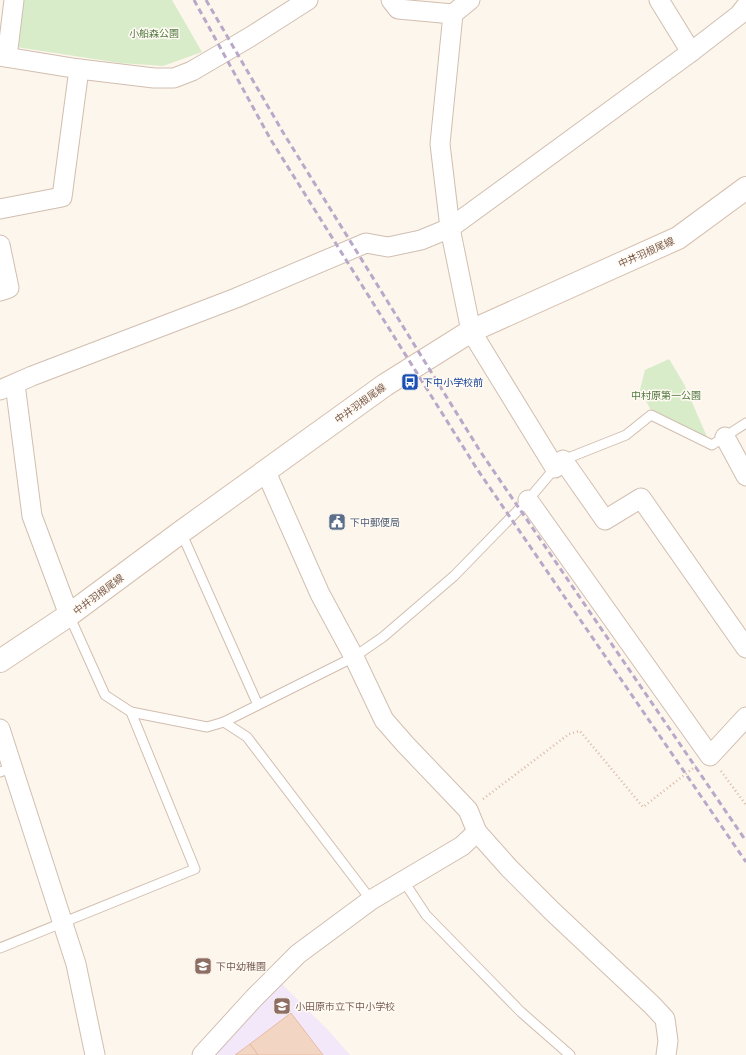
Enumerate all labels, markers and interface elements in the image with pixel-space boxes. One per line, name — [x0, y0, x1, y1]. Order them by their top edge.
park label: 小船森公園 — [129, 27, 179, 41]
street label: 中井羽根尾線 — [616, 234, 677, 272]
bus stop icon: 下中小学校前 — [400, 372, 420, 392]
place label: 下中小学校前 — [423, 376, 483, 390]
street label: 中井羽根尾線 — [332, 381, 389, 427]
park label: 中村原第一公園 — [631, 389, 701, 403]
public building icon: 下中郵便局 — [327, 512, 347, 532]
place label: 下中郵便局 — [350, 516, 400, 530]
street label: 中井羽根尾線 — [70, 571, 127, 618]
school or university icon: 下中幼稚園 — [193, 956, 213, 976]
place label: 下中幼稚園 — [216, 960, 266, 974]
school or university icon: 小田原市立下中小学校 — [272, 996, 292, 1016]
place label: 小田原市立下中小学校 — [295, 1000, 395, 1014]

